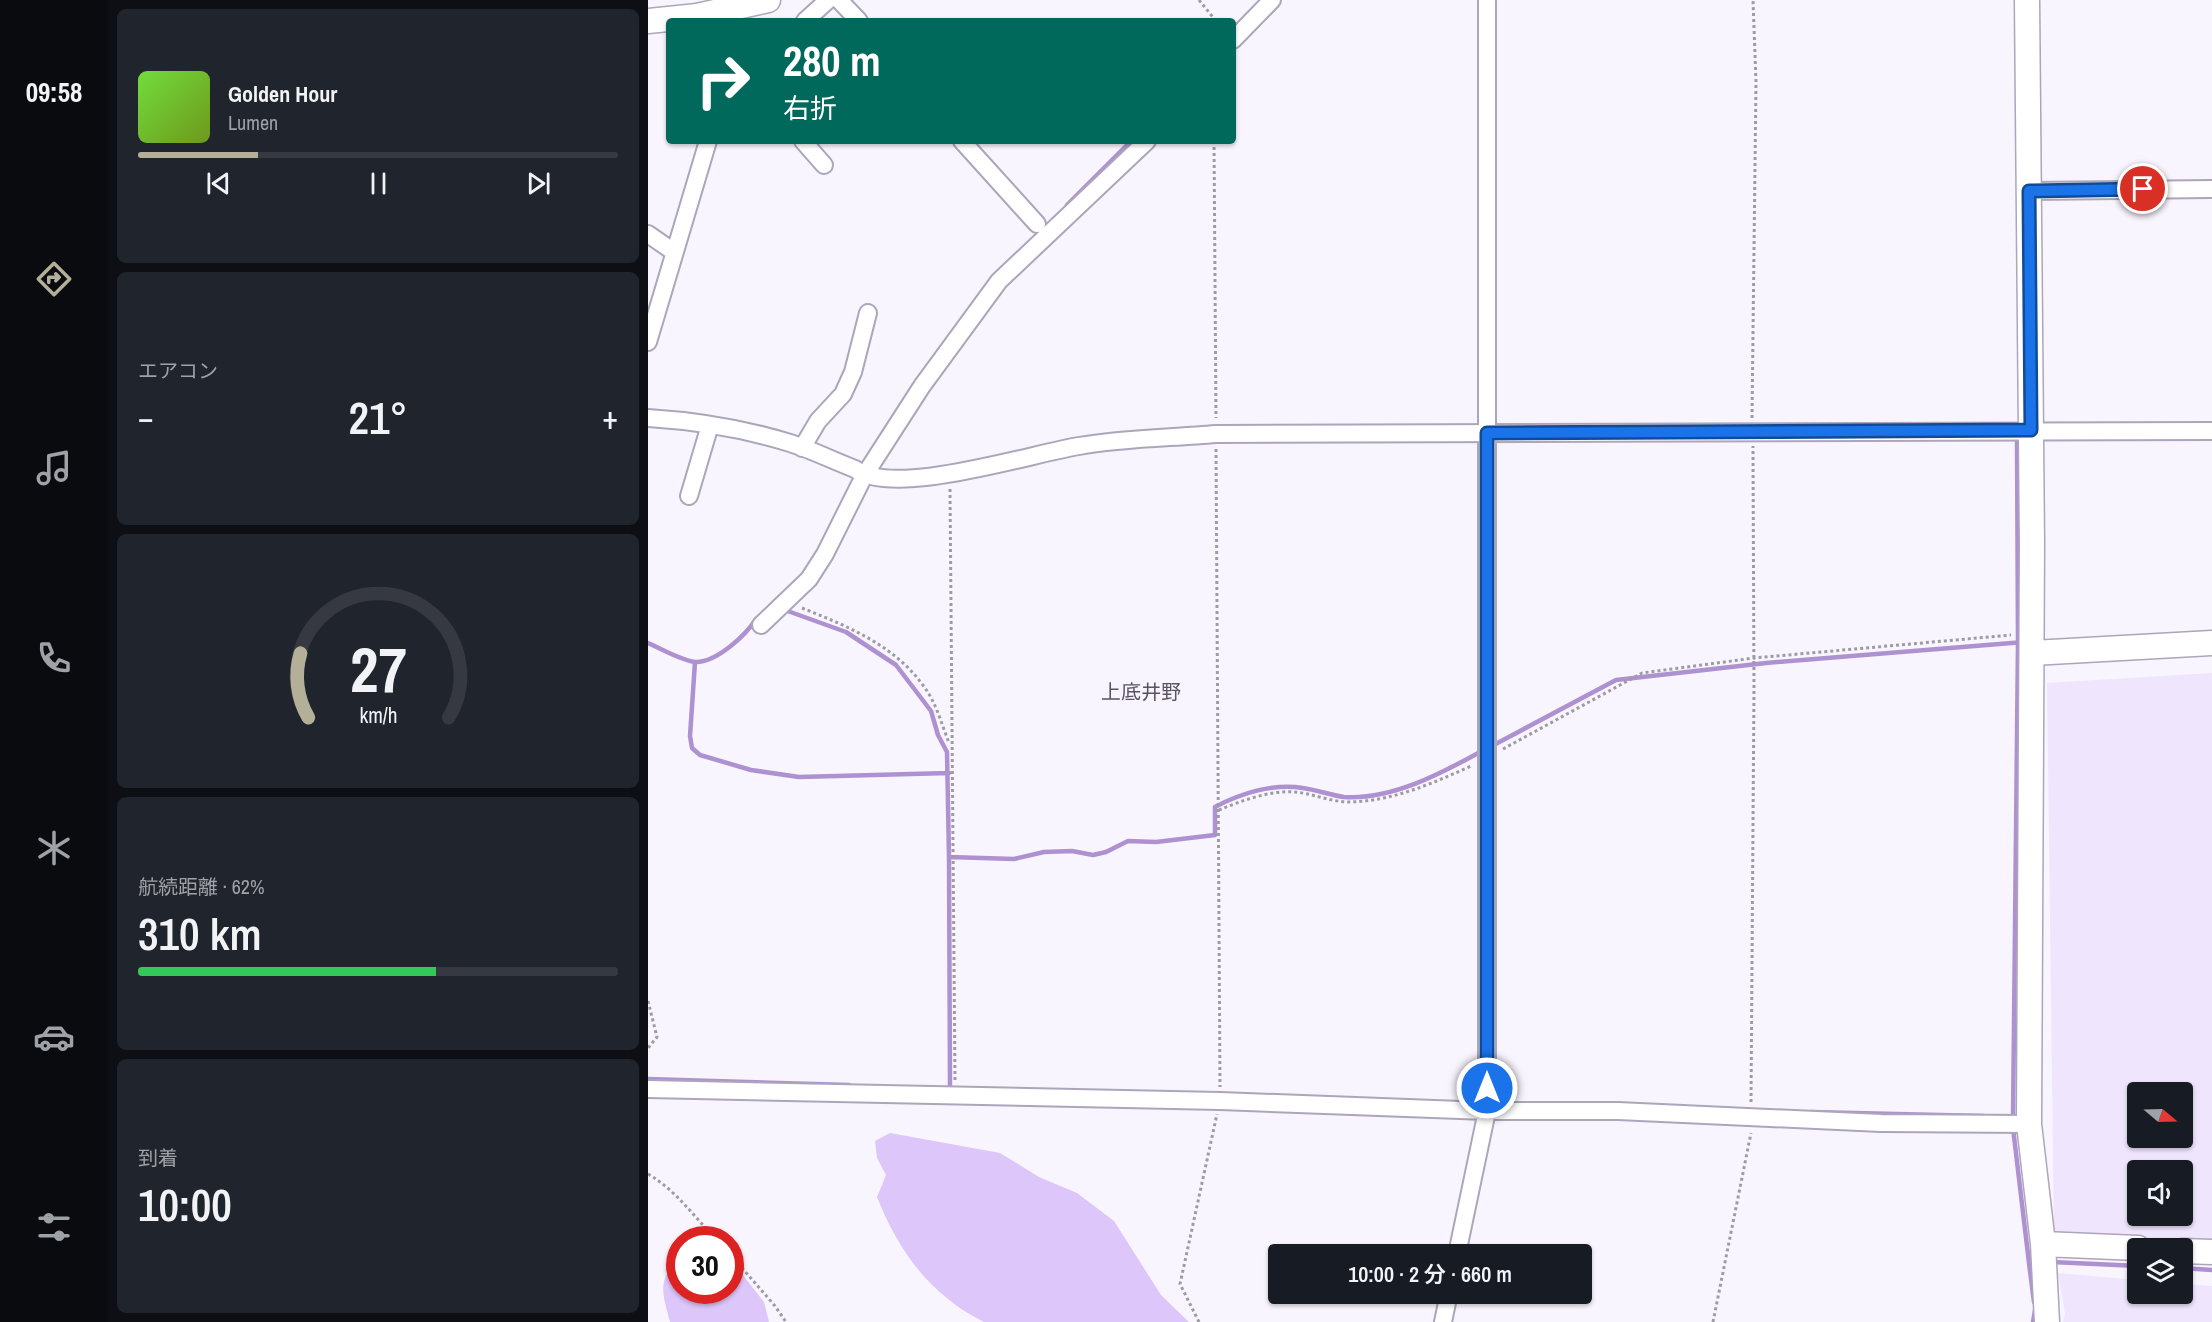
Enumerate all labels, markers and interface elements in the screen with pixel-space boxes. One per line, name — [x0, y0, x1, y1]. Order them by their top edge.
text: 280 m — [783, 33, 881, 89]
icon: right — [684, 42, 762, 120]
text: 09:58 — [26, 74, 82, 110]
text: Golden Hour — [228, 79, 337, 109]
text: 右折 — [783, 90, 837, 126]
text: Lumen — [228, 109, 278, 136]
pin — [2117, 163, 2168, 214]
icon: previous — [202, 167, 235, 200]
icon: pause — [362, 167, 395, 200]
icon: next — [522, 167, 555, 200]
icon: arrive — [2126, 172, 2159, 205]
icon: directions — [33, 258, 75, 300]
text: エアコン — [138, 357, 218, 384]
text: 21° — [348, 387, 408, 448]
text: − — [138, 395, 154, 439]
text: + — [602, 395, 618, 439]
icon: music — [33, 447, 75, 489]
text: 27 — [350, 627, 406, 711]
icon: phone — [33, 637, 75, 679]
district label: 上底井野 — [1101, 678, 1181, 705]
text: km/h — [359, 701, 397, 730]
icon: climate — [33, 827, 75, 869]
text: 航続距離 · 62% — [138, 873, 265, 900]
text: 310 km — [138, 903, 262, 964]
icon: car — [33, 1016, 75, 1058]
position arrow — [1455, 1056, 1519, 1120]
north arrow — [2127, 1082, 2193, 1148]
map controls — [2127, 1082, 2193, 1304]
text: 到着 — [138, 1144, 178, 1171]
button: sound — [2127, 1160, 2193, 1226]
text: 10:00 — [138, 1174, 232, 1235]
icon: filters — [33, 1206, 75, 1248]
speed limit sign: 30 — [666, 1226, 744, 1304]
button: layers — [2127, 1238, 2193, 1304]
text: 10:00 · 2 分 · 660 m — [1348, 1259, 1512, 1289]

